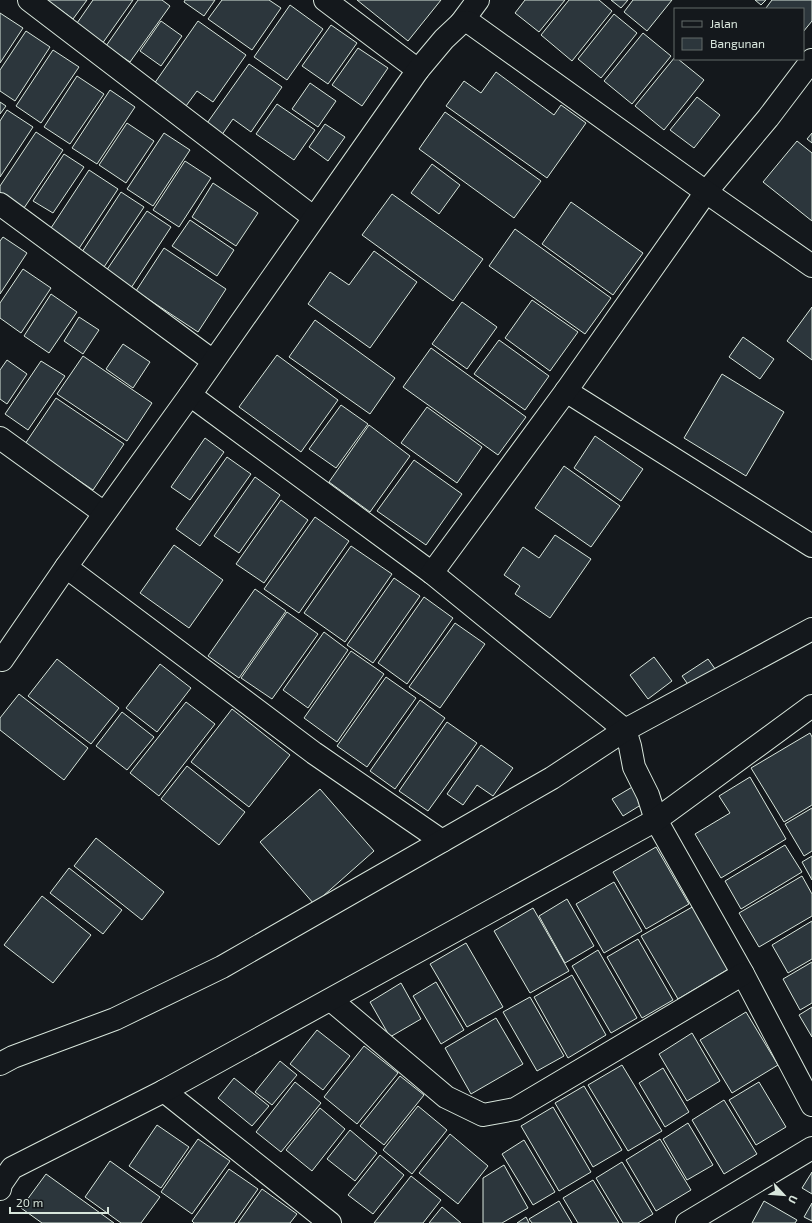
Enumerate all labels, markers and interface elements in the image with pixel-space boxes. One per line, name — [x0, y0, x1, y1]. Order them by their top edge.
legend — [674, 8, 804, 60]
text: Jalan — [710, 16, 738, 30]
text: Bangunan — [710, 36, 765, 50]
north arrow — [764, 1175, 804, 1215]
scale bar — [10, 1189, 108, 1215]
text: U — [786, 1193, 801, 1206]
text: 20 m — [16, 1195, 43, 1209]

